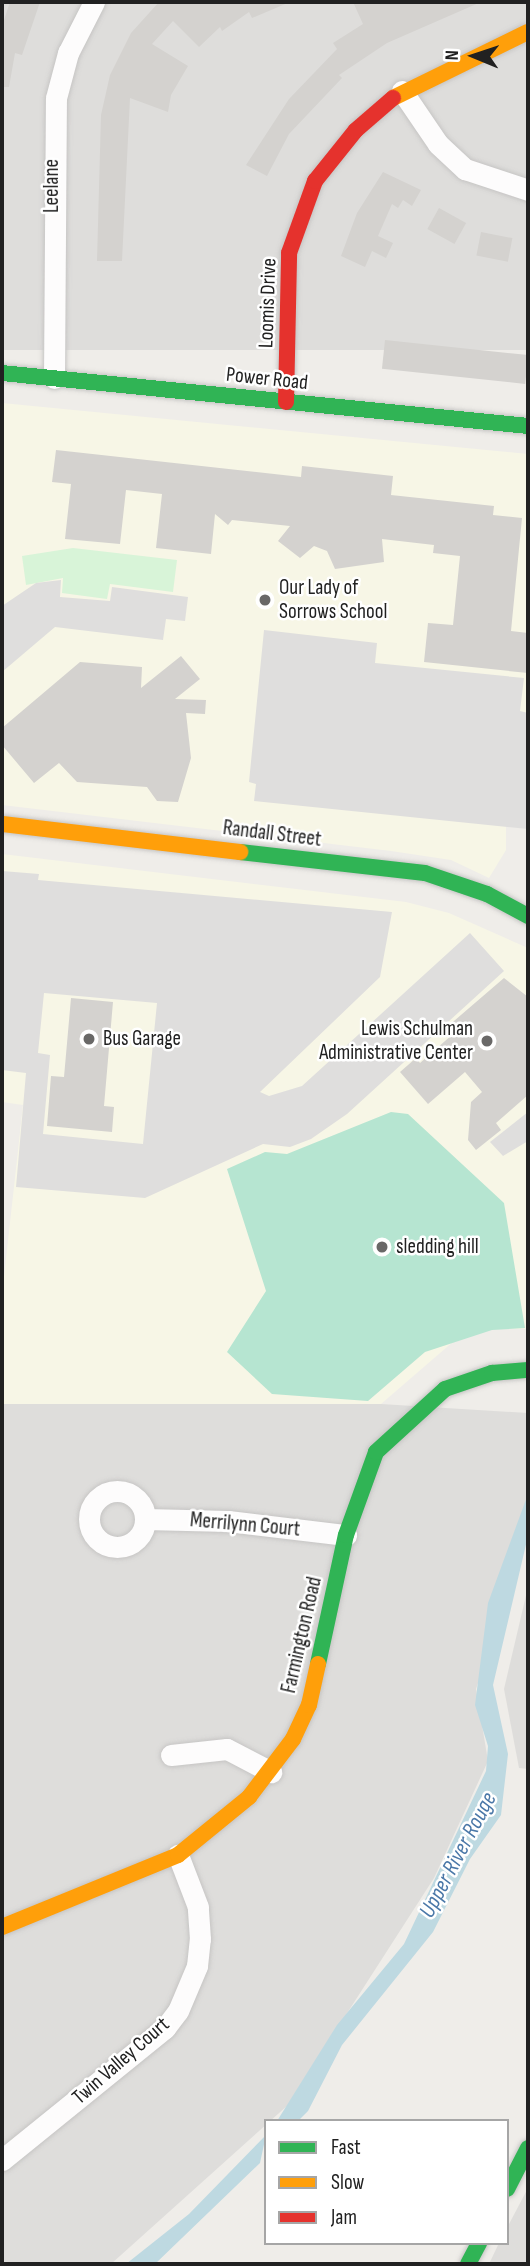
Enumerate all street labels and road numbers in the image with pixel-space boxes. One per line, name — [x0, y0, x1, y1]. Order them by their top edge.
street label: Leelane — [39, 159, 65, 213]
street label: Loomis Drive — [254, 258, 282, 348]
street label: Power Road — [225, 362, 309, 396]
street label: Randall Street — [221, 815, 323, 853]
street label: Merrilynn Court — [189, 1508, 301, 1542]
street label: Farmington Road — [276, 1574, 328, 1696]
street label: Twin Valley Court — [67, 2012, 175, 2110]

